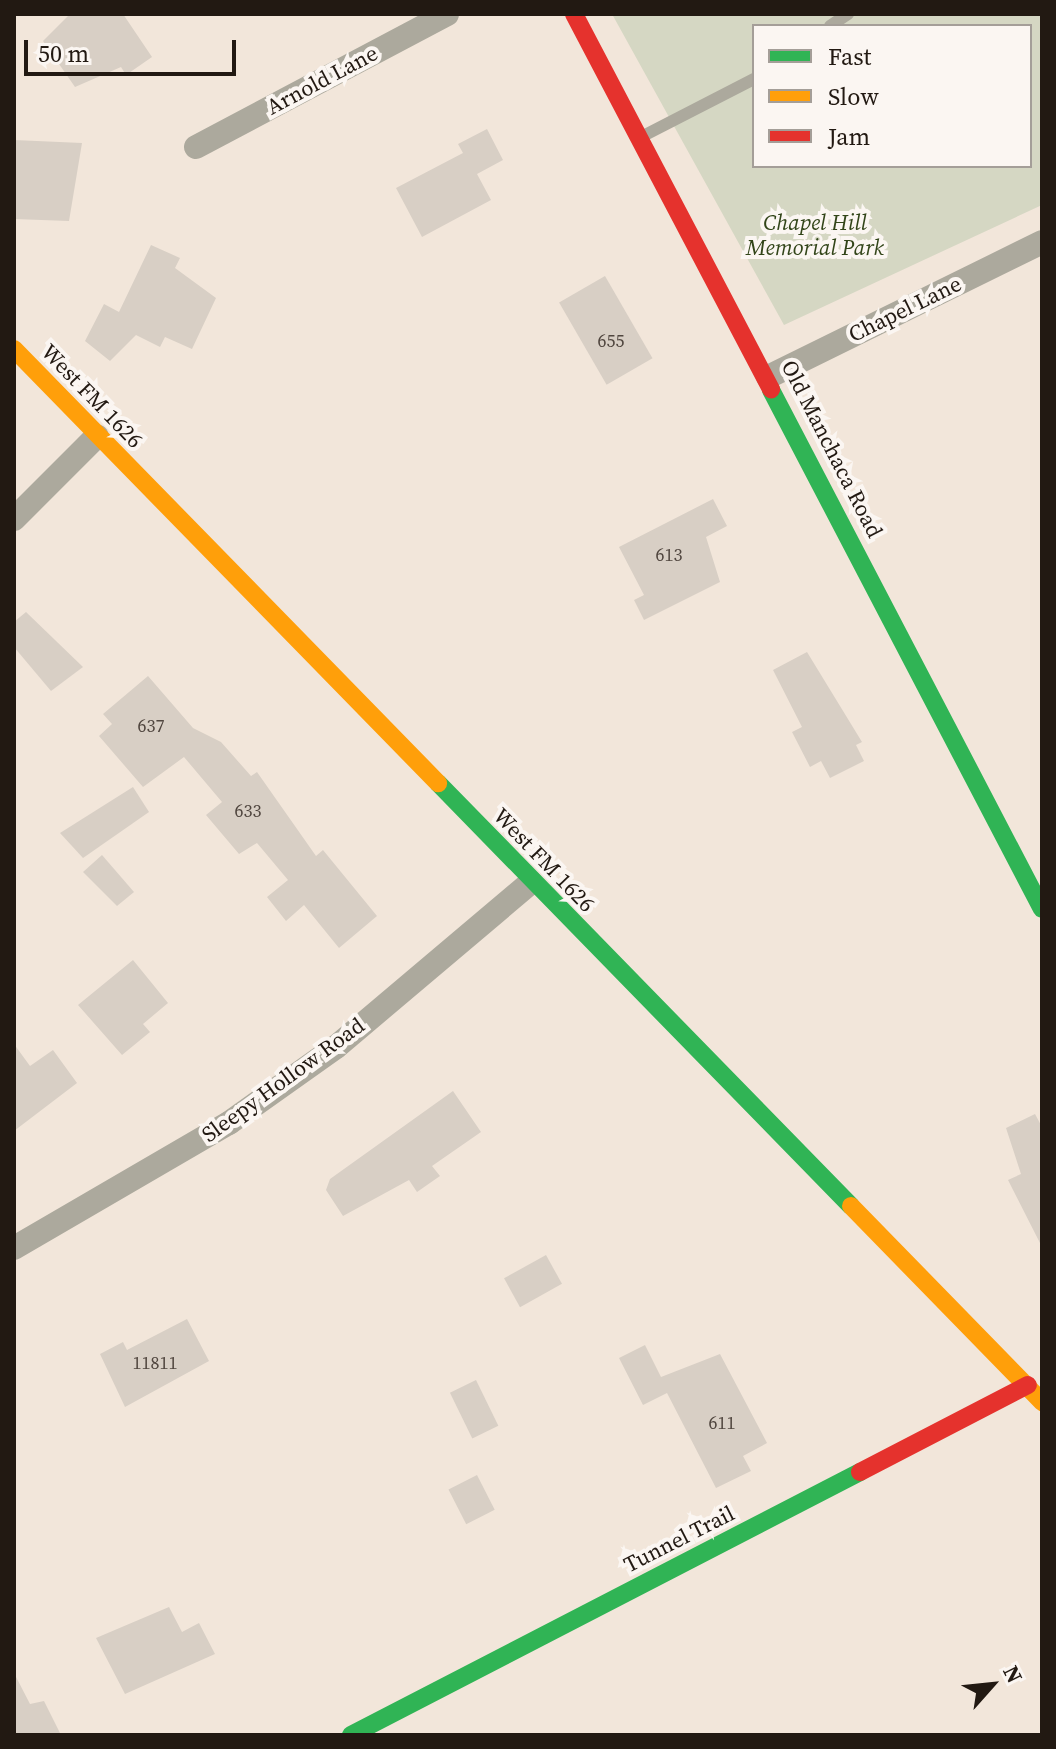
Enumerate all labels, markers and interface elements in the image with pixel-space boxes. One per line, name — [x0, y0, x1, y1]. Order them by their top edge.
scale bar — [28, 24, 240, 74]
legend — [752, 24, 1032, 168]
text: 50 m — [38, 37, 89, 70]
street label: Arnold Lane — [262, 40, 382, 120]
text: Fast — [828, 40, 871, 73]
text: Slow — [828, 80, 879, 113]
text: Jam — [828, 120, 870, 153]
park label: Chapel Hill Memorial Park — [746, 209, 884, 260]
street label: Chapel Lane — [844, 270, 966, 348]
house number: 655 — [598, 330, 624, 352]
street label: West FM 1626 — [36, 339, 148, 453]
street label: Old Manchaca Road — [776, 356, 888, 542]
house number: 613 — [656, 544, 682, 566]
house number: 637 — [138, 715, 164, 737]
house number: 633 — [235, 800, 261, 822]
street label: West FM 1626 — [488, 803, 600, 917]
street label: Sleepy Hollow Road — [197, 1012, 369, 1148]
house number: 11811 — [133, 1352, 177, 1374]
house number: 611 — [709, 1412, 735, 1434]
street label: Tunnel Trail — [619, 1500, 739, 1578]
north arrow — [952, 1645, 1032, 1725]
text: N — [996, 1660, 1030, 1688]

